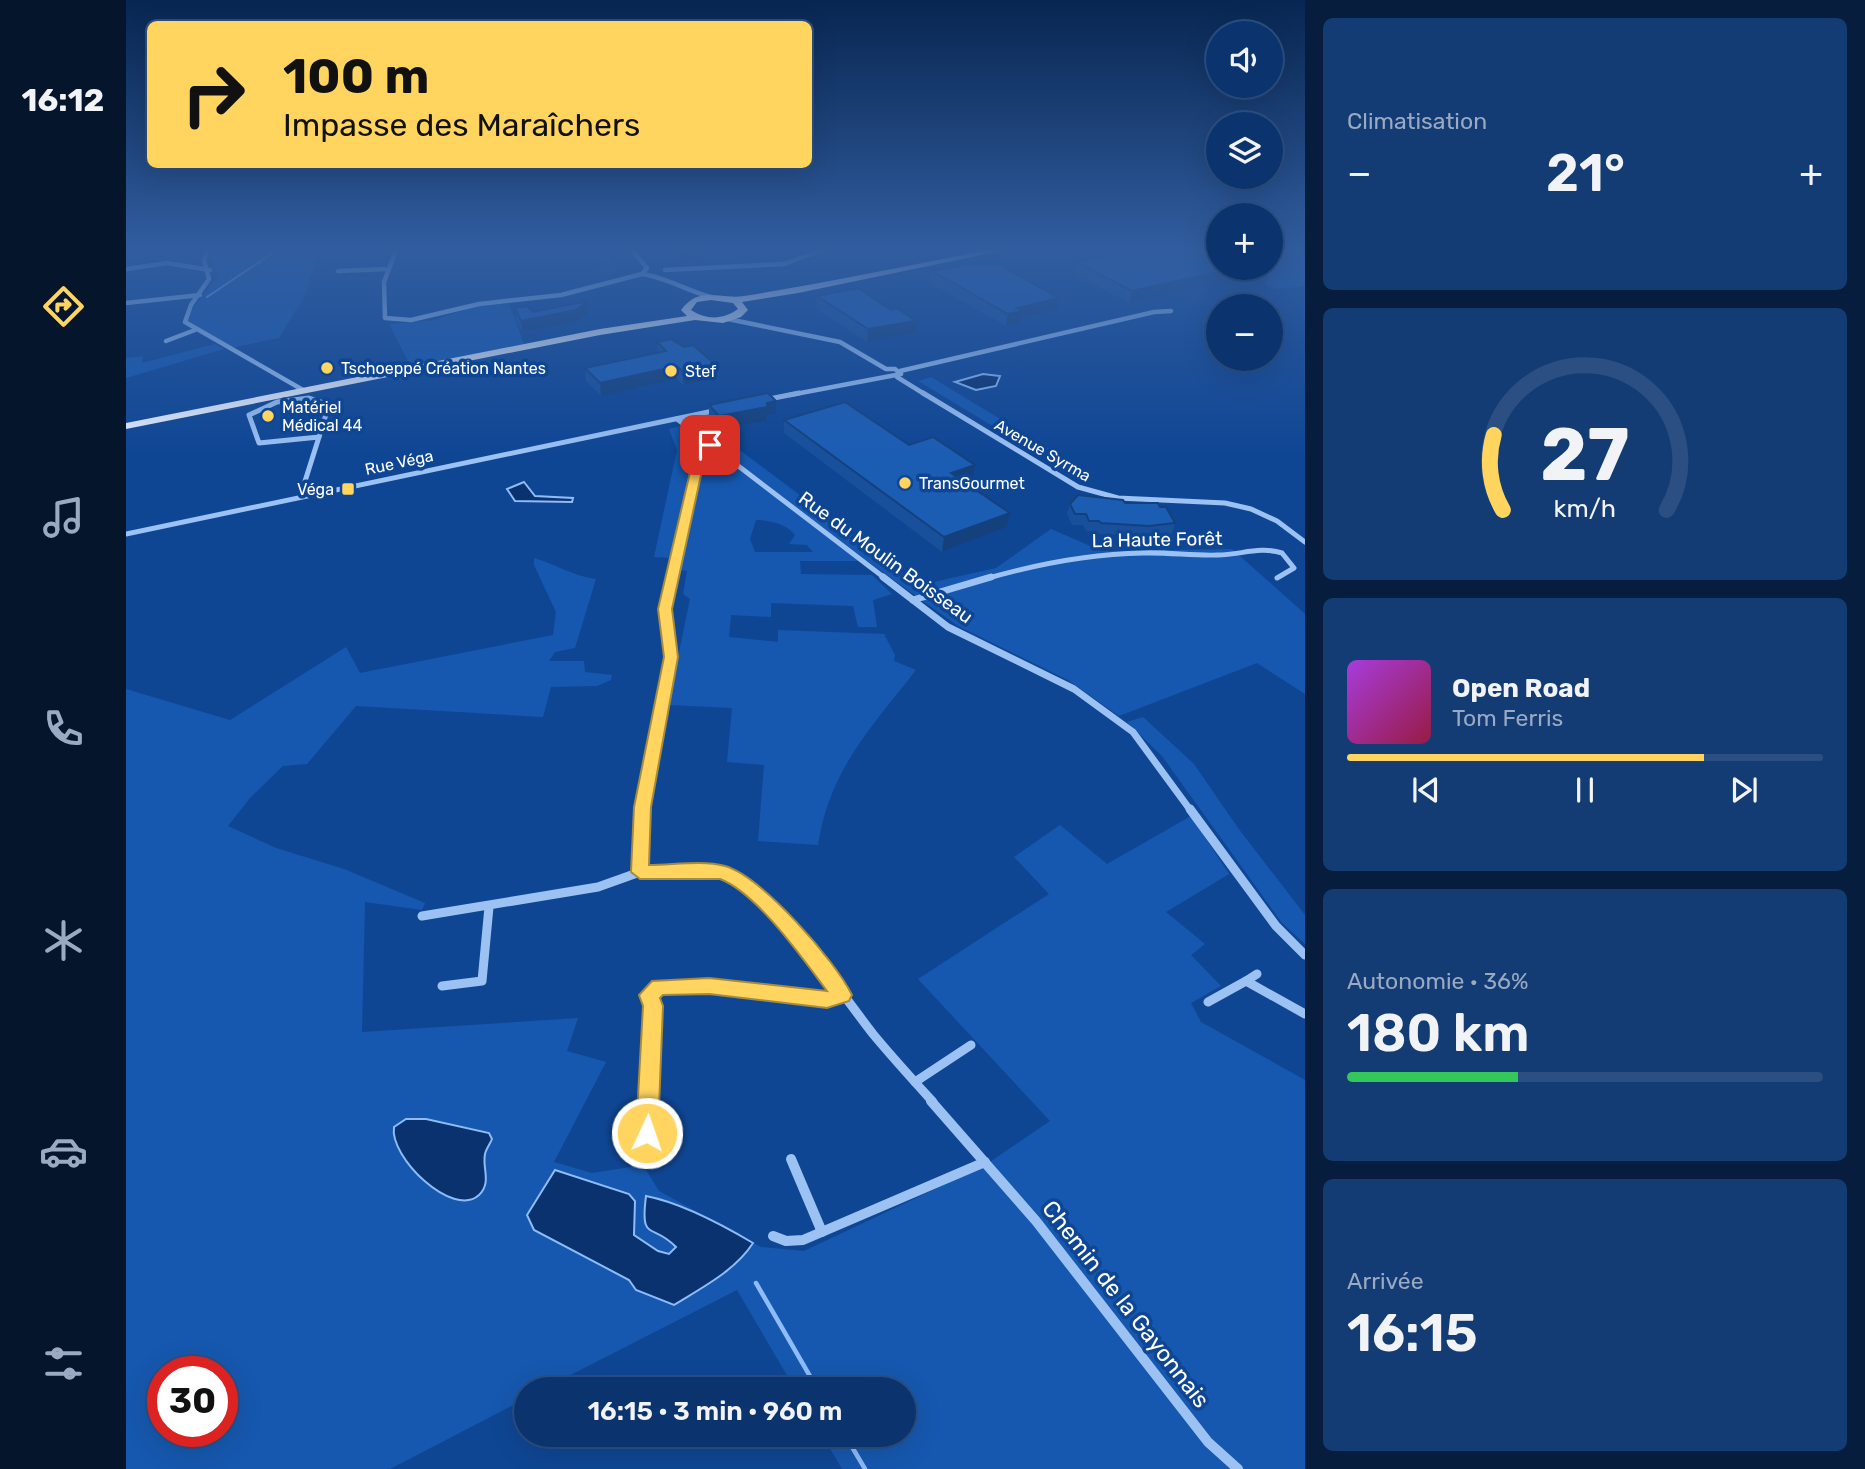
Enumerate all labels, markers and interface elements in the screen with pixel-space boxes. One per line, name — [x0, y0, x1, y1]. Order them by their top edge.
map controls — [1206, 21, 1283, 371]
button: sound — [1206, 21, 1283, 98]
text: 100 m — [283, 47, 429, 105]
icon: right — [168, 49, 259, 140]
text: 16:12 — [22, 81, 104, 119]
text: Impasse des Maraîchers — [283, 106, 640, 144]
text: Climatisation — [1347, 107, 1487, 135]
button: layers — [1206, 112, 1283, 189]
text: 21° — [1546, 142, 1625, 204]
text: − — [1347, 150, 1372, 196]
text: + — [1799, 150, 1823, 196]
button: + — [1206, 203, 1283, 280]
icon: directions — [39, 282, 88, 331]
button: − — [1206, 294, 1283, 371]
place label: Tschoeppé Création Nantes — [341, 359, 546, 378]
marker: Tschoeppé Création Nantes — [319, 360, 335, 376]
place label: Stef — [685, 362, 717, 381]
marker: Stef — [663, 363, 679, 379]
place label: Matériel Médical 44 — [282, 398, 362, 435]
marker: Matériel Médical 44 — [260, 408, 276, 424]
text: 27 — [1540, 413, 1630, 499]
pin — [680, 415, 740, 475]
street label: Avenue Syrma — [991, 415, 1094, 486]
icon: arrive — [691, 426, 729, 464]
street label: Rue Véga — [363, 446, 435, 479]
place label: TransGourmet — [919, 474, 1025, 493]
marker: TransGourmet — [897, 475, 913, 491]
place label: Véga — [297, 480, 334, 499]
marker: Véga — [340, 481, 356, 497]
street label: Rue du Moulin Boisseau — [794, 487, 977, 628]
icon: music — [39, 493, 88, 542]
text: km/h — [1554, 494, 1616, 523]
street label: La Haute Forêt — [1091, 527, 1223, 552]
text: Open Road — [1452, 673, 1590, 704]
icon: phone — [39, 704, 88, 753]
text: Tom Ferris — [1452, 704, 1563, 732]
icon: previous — [1407, 771, 1445, 809]
icon: pause — [1566, 771, 1604, 809]
icon: next — [1725, 771, 1763, 809]
icon: climate — [39, 916, 88, 965]
text: Autonomie · 36% — [1347, 967, 1528, 995]
text: 180 km — [1347, 1002, 1530, 1064]
position arrow — [610, 1096, 684, 1170]
icon: car — [39, 1127, 88, 1176]
street label: Chemin de la Gayonnais — [1036, 1195, 1216, 1413]
text: Arrivée — [1347, 1267, 1424, 1295]
text: 16:15 — [1347, 1302, 1478, 1364]
icon: filters — [39, 1339, 88, 1388]
speed limit sign: 30 — [147, 1356, 238, 1447]
text: 16:15 · 3 min · 960 m — [588, 1396, 842, 1427]

